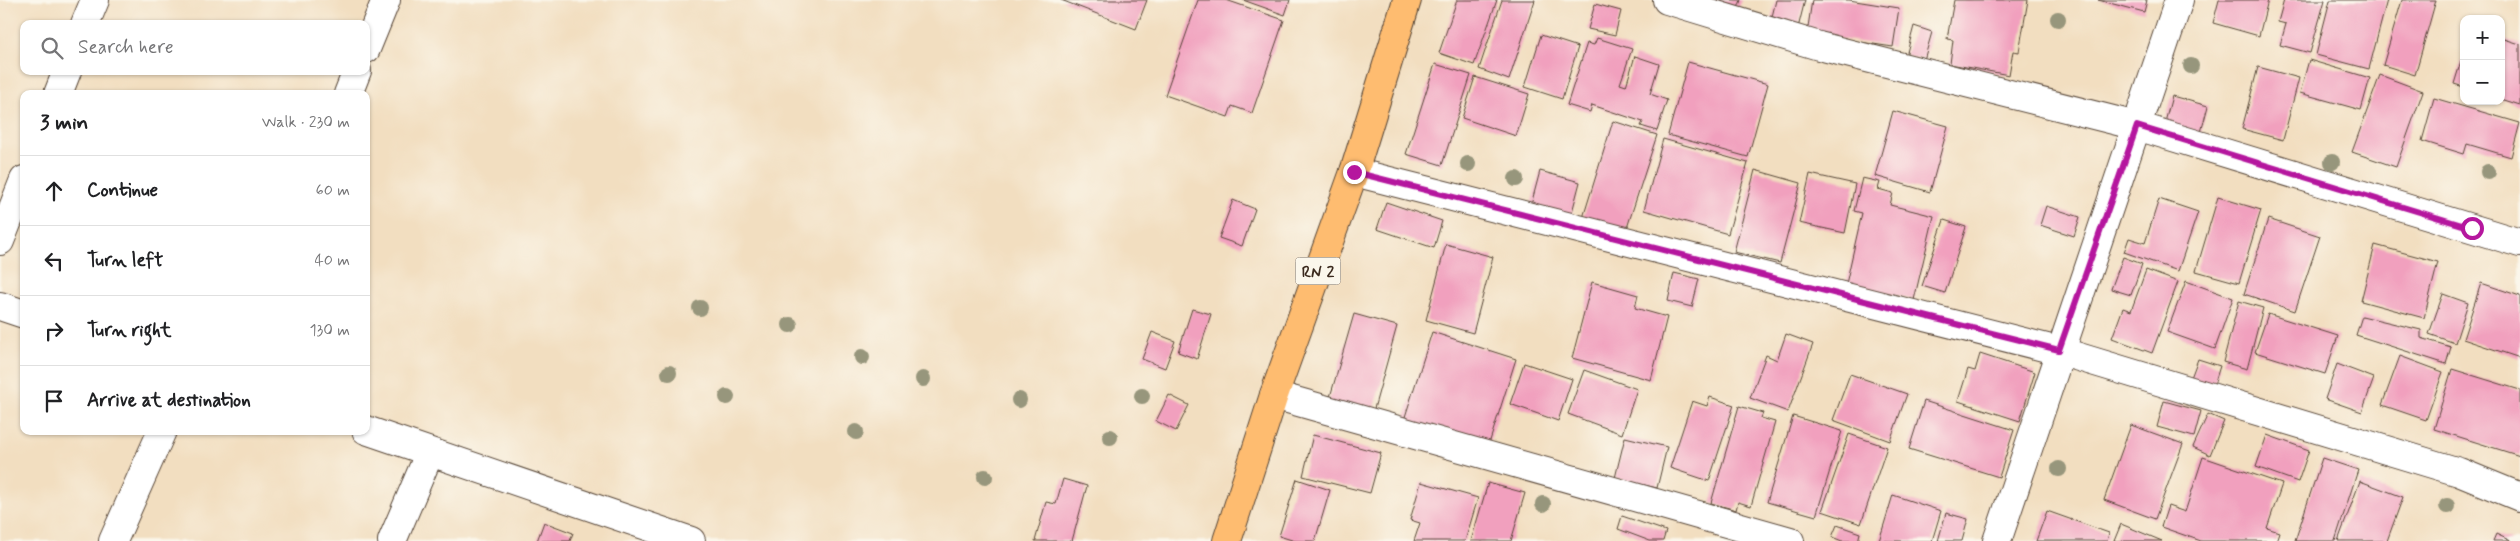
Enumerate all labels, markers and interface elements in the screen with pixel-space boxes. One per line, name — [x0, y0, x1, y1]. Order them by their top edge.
map controls — [2460, 15, 2505, 105]
button: + — [2460, 15, 2505, 60]
search box — [20, 20, 370, 75]
icon: search — [38, 34, 66, 62]
text: Search here — [78, 35, 174, 60]
button: − — [2460, 60, 2505, 105]
text: 3 min — [40, 109, 88, 137]
text: Walk · 230 m — [262, 112, 350, 133]
route end — [1343, 161, 1366, 184]
icon: ahead — [40, 177, 68, 205]
text: Continue — [87, 178, 158, 203]
text: 60 m — [316, 180, 350, 201]
route start — [2461, 217, 2484, 240]
icon: left — [40, 247, 68, 275]
text: Turn left — [87, 248, 163, 273]
text: 40 m — [314, 250, 350, 271]
road number: RN 2 — [1296, 258, 1340, 284]
icon: right — [40, 317, 68, 345]
text: Turn right — [87, 318, 171, 343]
text: 130 m — [309, 320, 350, 341]
icon: arrive — [40, 387, 68, 415]
text: Arrive at destination — [87, 388, 251, 413]

